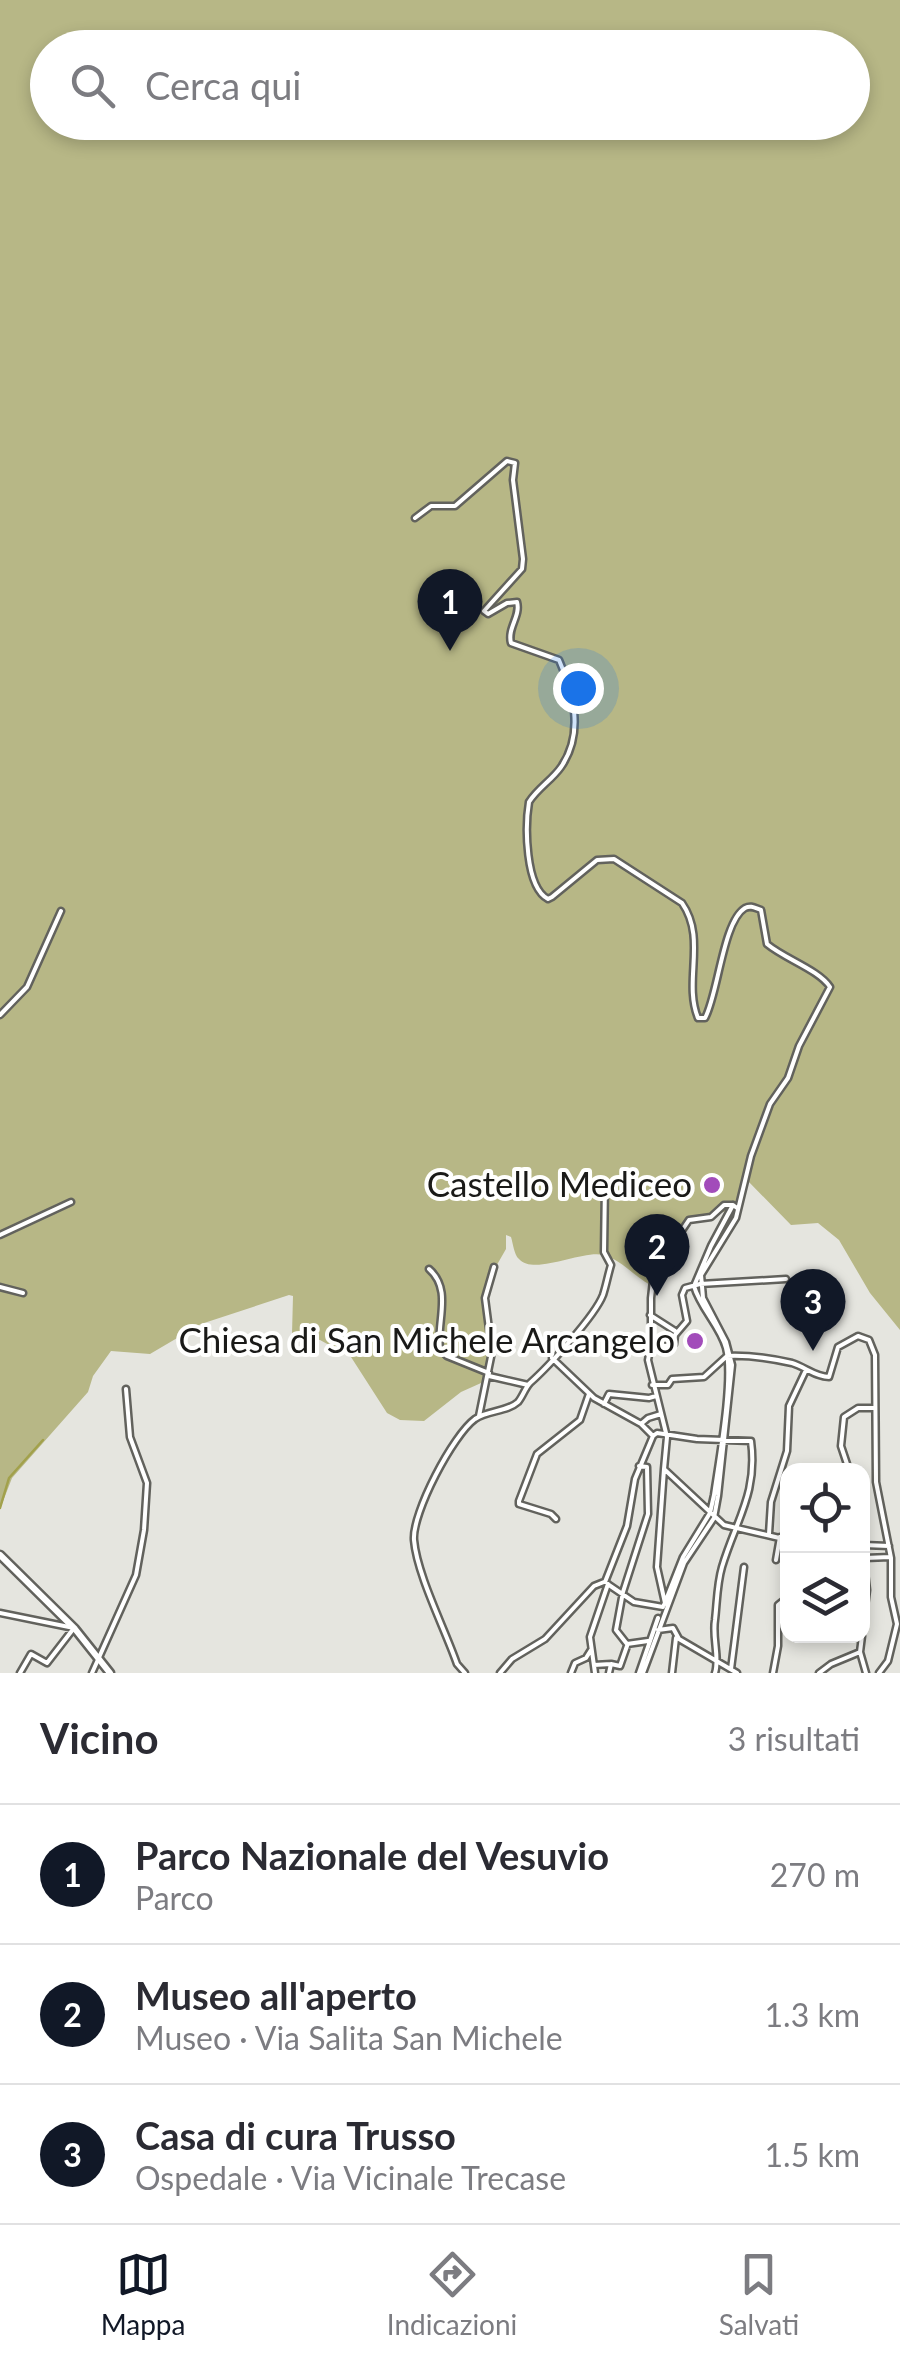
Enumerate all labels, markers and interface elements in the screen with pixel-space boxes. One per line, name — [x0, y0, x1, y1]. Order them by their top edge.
search box — [30, 30, 870, 140]
icon: search — [65, 58, 120, 113]
text: Cerca qui — [145, 62, 301, 108]
pin: 1 — [418, 568, 482, 651]
your location — [553, 663, 604, 714]
place label: Castello Mediceo — [427, 1162, 692, 1204]
marker: Castello Mediceo — [701, 1174, 723, 1196]
pin: 2 — [624, 1214, 690, 1296]
pin: 3 — [780, 1268, 846, 1351]
place label: Chiesa di San Michele Arcangelo — [178, 1318, 675, 1360]
marker: Chiesa di San Michele Arcangelo — [684, 1330, 706, 1352]
map controls — [780, 1463, 870, 1643]
button: locate — [780, 1463, 870, 1553]
button: layers — [780, 1553, 870, 1643]
text: Vicino — [40, 1713, 159, 1763]
text: 3 risultati — [728, 1719, 860, 1758]
text: Parco Nazionale del Vesuvio — [135, 1832, 609, 1878]
text: 1 — [63, 1855, 82, 1894]
text: 270 m — [770, 1855, 860, 1894]
text: Parco — [135, 1878, 214, 1917]
text: Museo all'aperto — [135, 1972, 417, 2018]
text: 2 — [63, 1995, 82, 2034]
text: 1.3 km — [765, 1995, 860, 2034]
text: Museo · Via Salita San Michele — [135, 2018, 563, 2057]
text: Casa di cura Trusso — [135, 2112, 456, 2158]
text: 3 — [63, 2135, 82, 2174]
text: 1.5 km — [765, 2135, 860, 2174]
text: Ospedale · Via Vicinale Trecase — [135, 2158, 566, 2197]
tab: Mappa — [101, 2247, 185, 2341]
tab: Indicazioni — [387, 2247, 517, 2341]
tab: Salvati — [719, 2247, 799, 2341]

